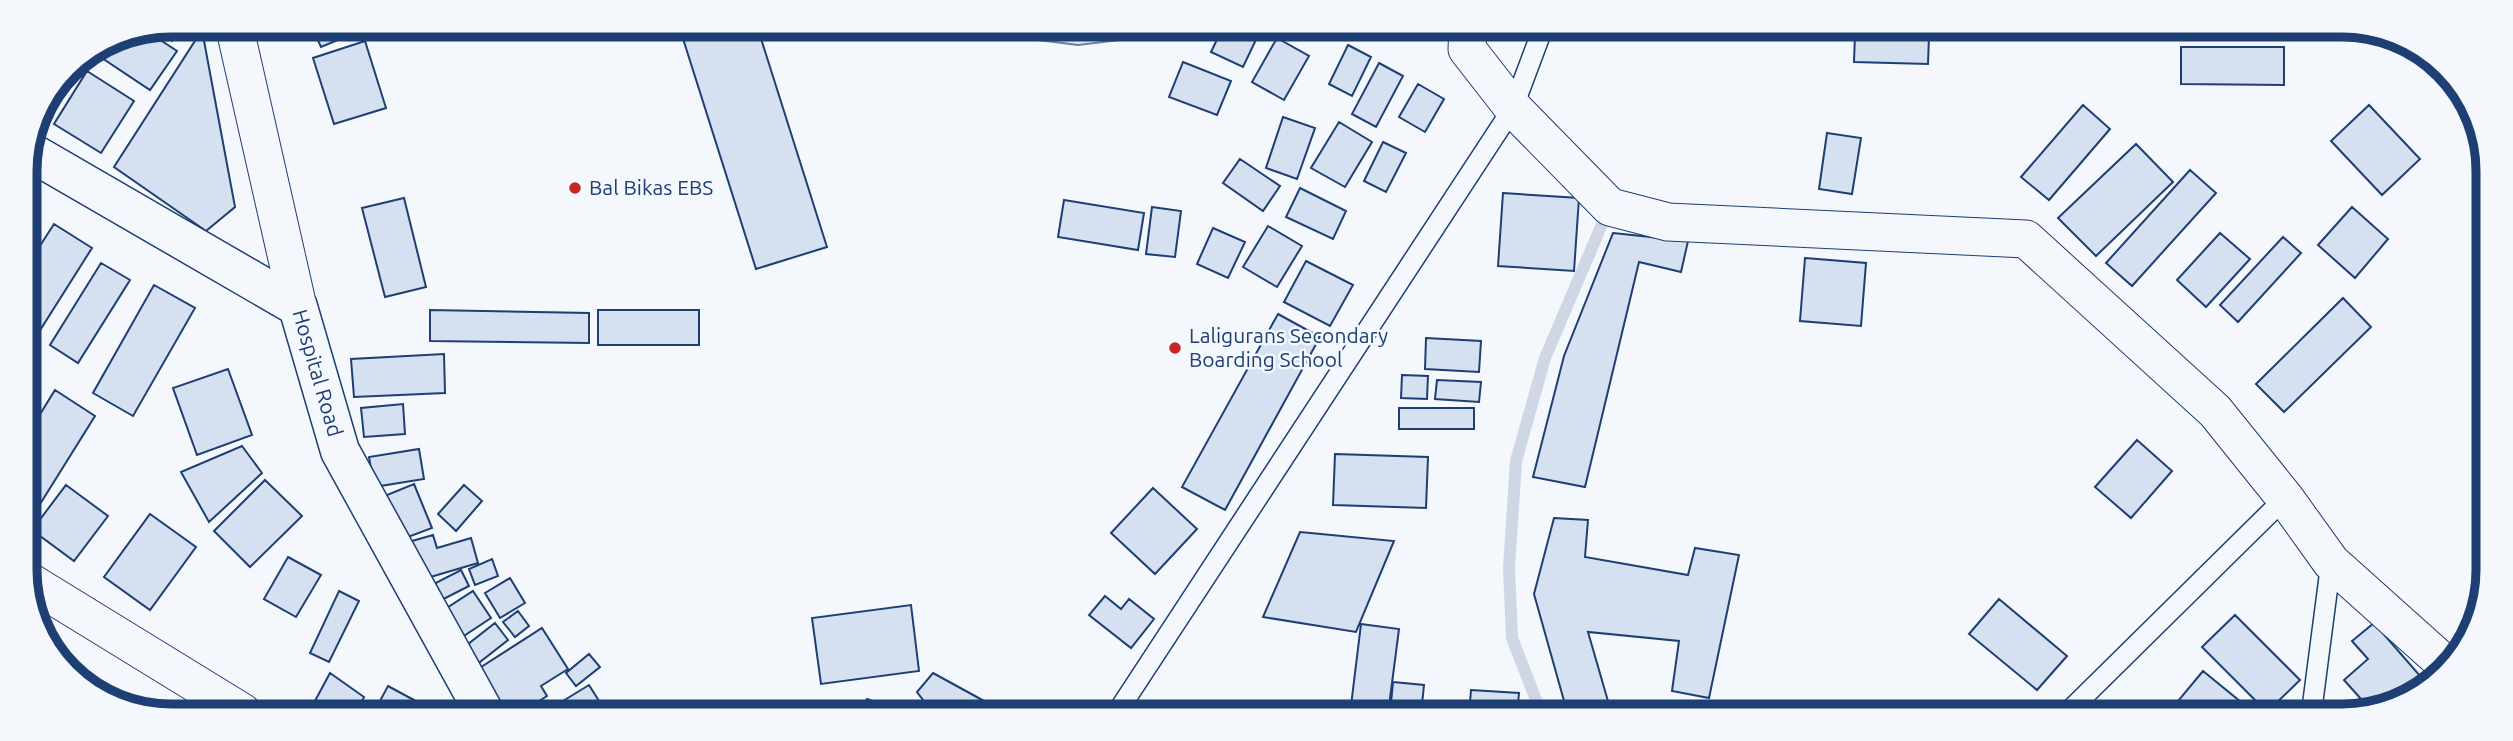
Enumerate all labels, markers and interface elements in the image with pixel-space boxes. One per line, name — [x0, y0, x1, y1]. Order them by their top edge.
place label: Bal Bikas EBS — [589, 175, 713, 199]
marker: Bal Bikas EBS — [567, 180, 583, 196]
street label: Hospital Road — [288, 306, 348, 439]
place label: Laligurans Secondary Boarding School — [1189, 323, 1388, 371]
marker: Laligurans Secondary Boarding School — [1167, 340, 1183, 356]

